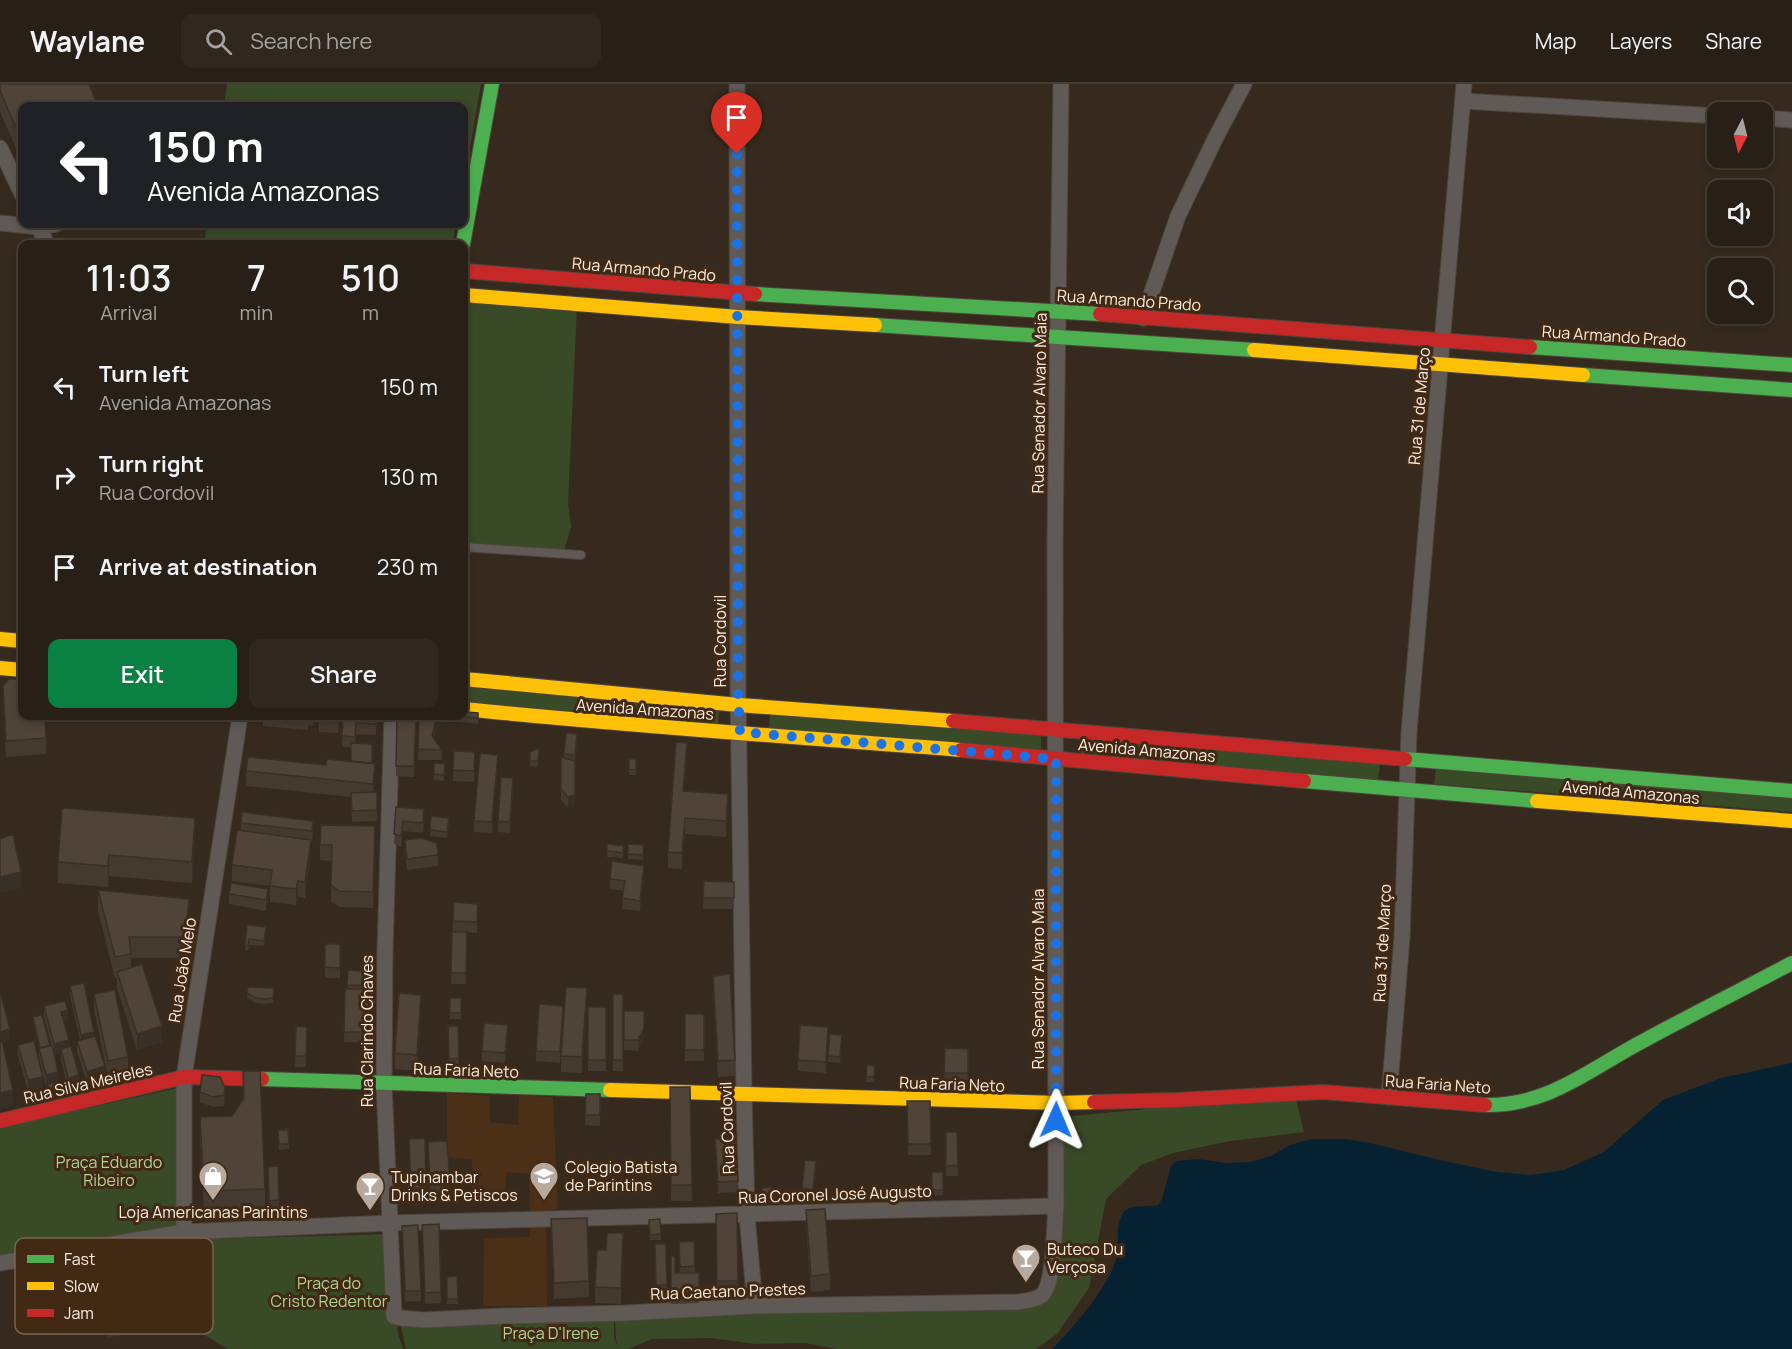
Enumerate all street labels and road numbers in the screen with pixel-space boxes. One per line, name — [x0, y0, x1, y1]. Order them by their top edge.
street label: Rua Armando Prado — [571, 252, 717, 286]
street label: Rua Armando Prado — [1056, 284, 1202, 316]
street label: Rua Senador Alvaro Maia — [1026, 313, 1052, 493]
street label: Rua Armando Prado — [1541, 320, 1687, 352]
street label: Rua 31 de Março — [1403, 346, 1435, 466]
street label: Rua Cordovil — [709, 595, 731, 687]
street label: Avenida Amazonas — [575, 693, 715, 725]
street label: Avenida Amazonas — [1077, 733, 1217, 767]
street label: Avenida Amazonas — [1561, 775, 1701, 809]
street label: Rua 31 de Março — [1368, 883, 1396, 1003]
street label: Rua Senador Alvaro Maia — [1027, 889, 1049, 1069]
street label: Rua João Melo — [163, 916, 201, 1024]
street label: Rua Clarindo Chaves — [356, 955, 378, 1107]
street label: Rua Silva Meireles — [21, 1057, 155, 1109]
street label: Rua Faria Neto — [413, 1057, 519, 1083]
street label: Rua Faria Neto — [1384, 1069, 1492, 1099]
street label: Rua Faria Neto — [899, 1071, 1005, 1097]
street label: Rua Cordovil — [714, 1081, 740, 1175]
street label: Rua Coronel José Augusto — [738, 1180, 932, 1208]
street label: Rua Caetano Prestes — [650, 1277, 806, 1305]

